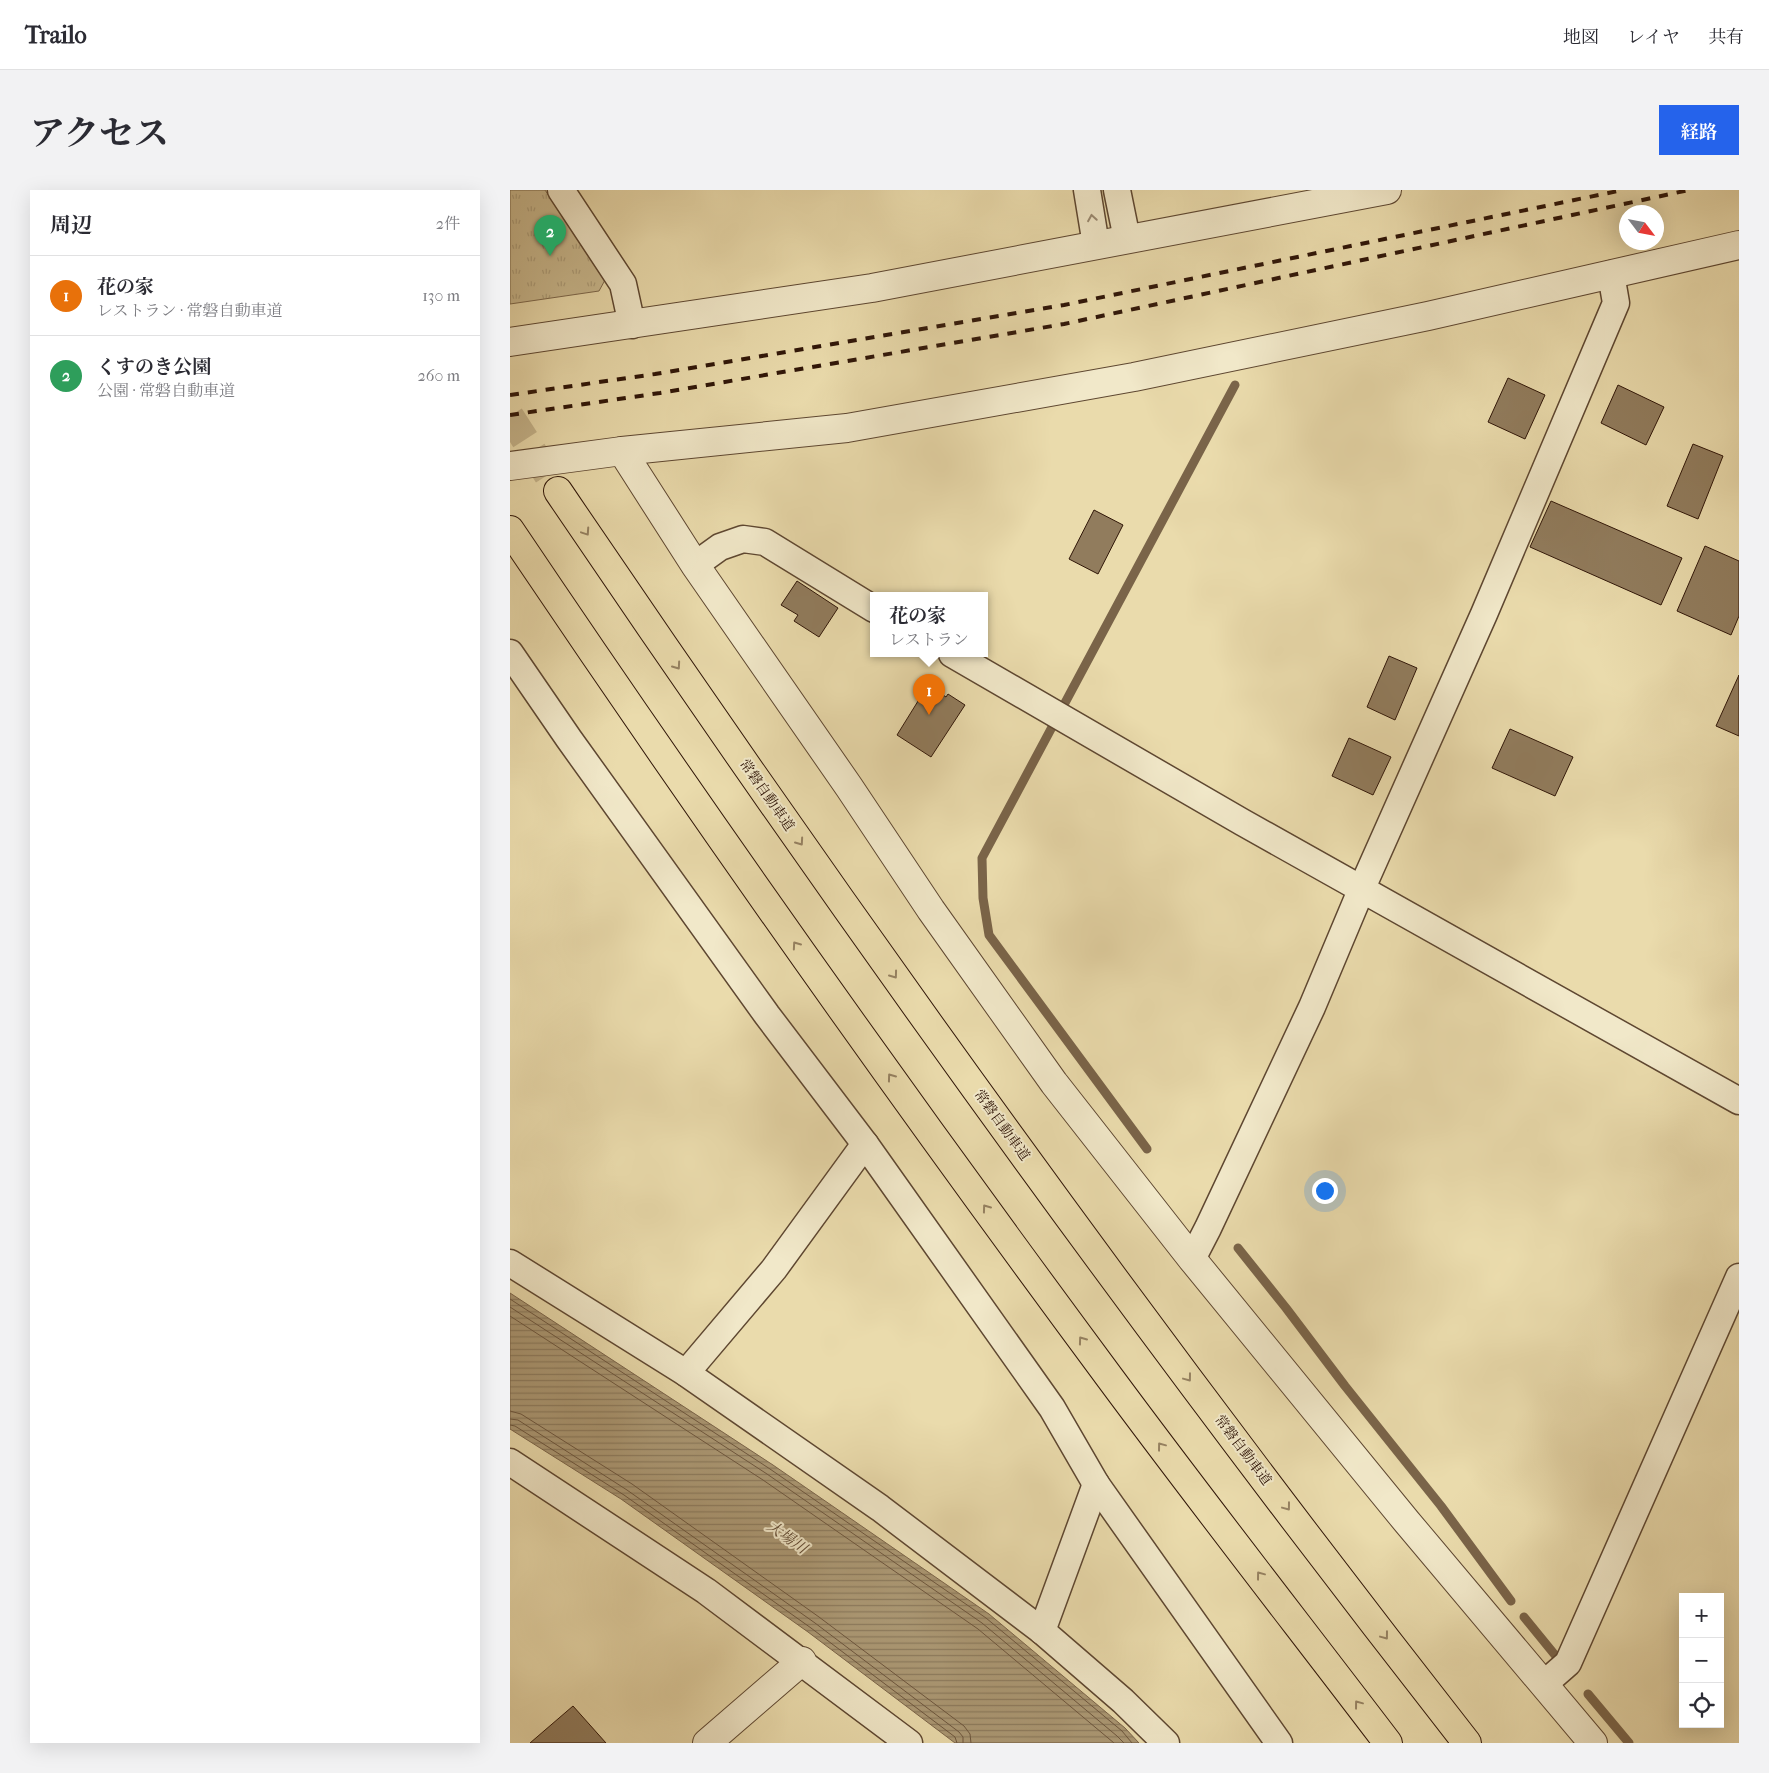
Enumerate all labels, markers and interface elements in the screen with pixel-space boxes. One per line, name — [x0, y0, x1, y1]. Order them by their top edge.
text: Trailo — [25, 21, 87, 49]
text: 地図 — [1563, 27, 1599, 48]
text: レイヤ — [1627, 27, 1680, 48]
text: 共有 — [1708, 27, 1744, 48]
button: 経路 — [1659, 105, 1739, 155]
text: アクセス — [30, 113, 169, 154]
north arrow — [1619, 205, 1664, 250]
text: 周辺 — [50, 213, 92, 237]
one-way arrow — [1087, 213, 1098, 221]
text: 2件 — [436, 214, 460, 233]
pin: 2 — [534, 215, 566, 256]
text: 花の家 — [97, 276, 154, 298]
text: 1 — [63, 286, 69, 305]
text: 130 m — [422, 286, 460, 305]
text: レストラン · 常磐自動車道 — [97, 301, 283, 320]
text: くすのき公園 — [97, 356, 211, 378]
text: 2 — [62, 366, 70, 385]
text: 260 m — [418, 366, 460, 385]
text: 公園 · 常磐自動車道 — [97, 381, 235, 400]
one-way arrow — [580, 526, 589, 536]
popup — [870, 592, 988, 657]
text: 花の家 — [889, 605, 946, 627]
text: レストラン — [889, 630, 969, 649]
one-way arrow — [671, 660, 680, 670]
pin: 1 — [913, 674, 945, 715]
street label: 常磐自動車道 — [736, 756, 798, 834]
one-way arrow — [794, 837, 803, 846]
one-way arrow — [793, 941, 802, 951]
one-way arrow — [888, 969, 897, 979]
one-way arrow — [888, 1073, 897, 1083]
street label: 常磐自動車道 — [970, 1086, 1034, 1164]
your location — [1312, 1178, 1338, 1204]
one-way arrow — [984, 1205, 992, 1214]
one-way arrow — [1079, 1336, 1088, 1346]
one-way arrow — [1182, 1372, 1191, 1382]
street label: 常磐自動車道 — [1211, 1411, 1275, 1489]
one-way arrow — [1159, 1443, 1167, 1452]
one-way arrow — [1281, 1501, 1289, 1510]
water label: 大場川 — [763, 1517, 812, 1558]
one-way arrow — [1257, 1571, 1266, 1581]
map controls — [1679, 1593, 1724, 1728]
button: + — [1679, 1593, 1724, 1638]
one-way arrow — [1379, 1631, 1388, 1640]
button: − — [1679, 1638, 1724, 1683]
button: locate — [1679, 1683, 1724, 1728]
one-way arrow — [1356, 1701, 1364, 1710]

